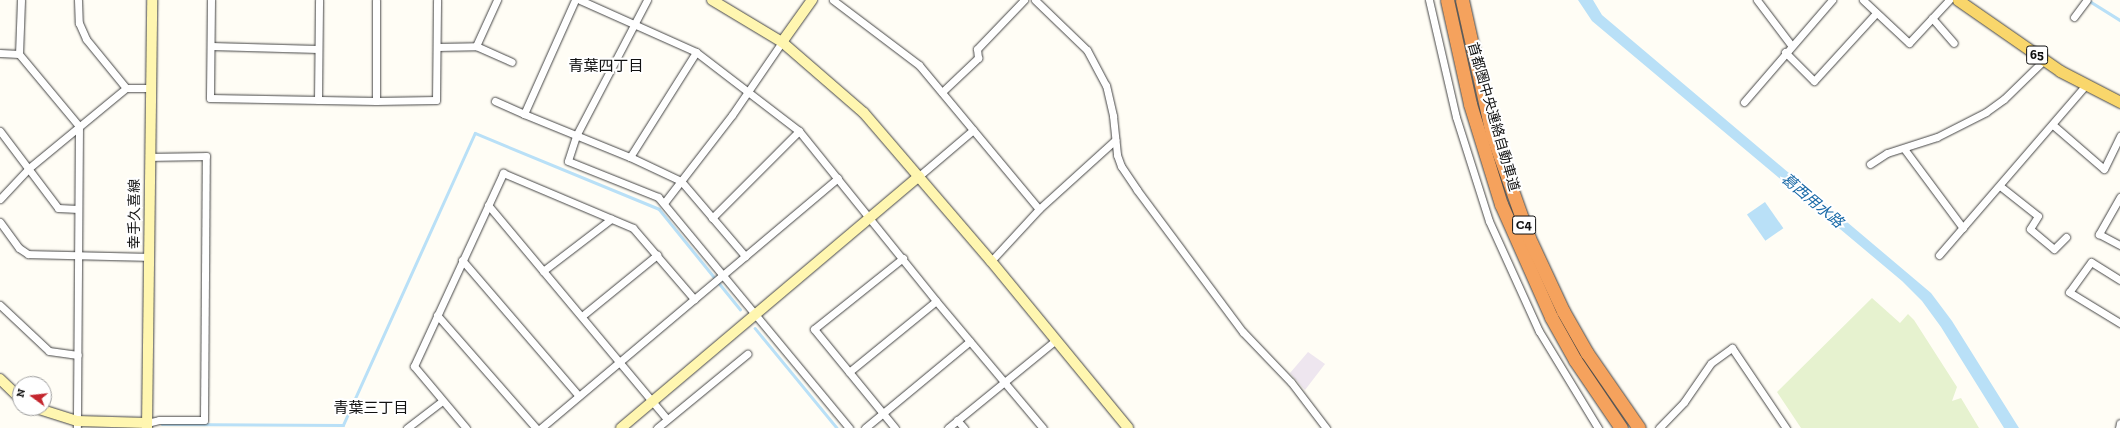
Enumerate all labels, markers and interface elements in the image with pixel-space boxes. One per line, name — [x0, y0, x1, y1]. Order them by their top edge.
street label: 首都圏中央連絡自動車道 — [1464, 41, 1522, 193]
road number: 65 — [2026, 44, 2048, 66]
district label: 青葉四丁目 — [569, 58, 643, 76]
water label: 葛西用水路 — [1777, 170, 1847, 232]
street label: 幸手久喜線 — [127, 179, 143, 249]
road number: C4 — [1512, 214, 1536, 236]
north arrow — [12, 376, 52, 416]
text: N — [14, 387, 28, 399]
district label: 青葉三丁目 — [334, 400, 408, 418]

